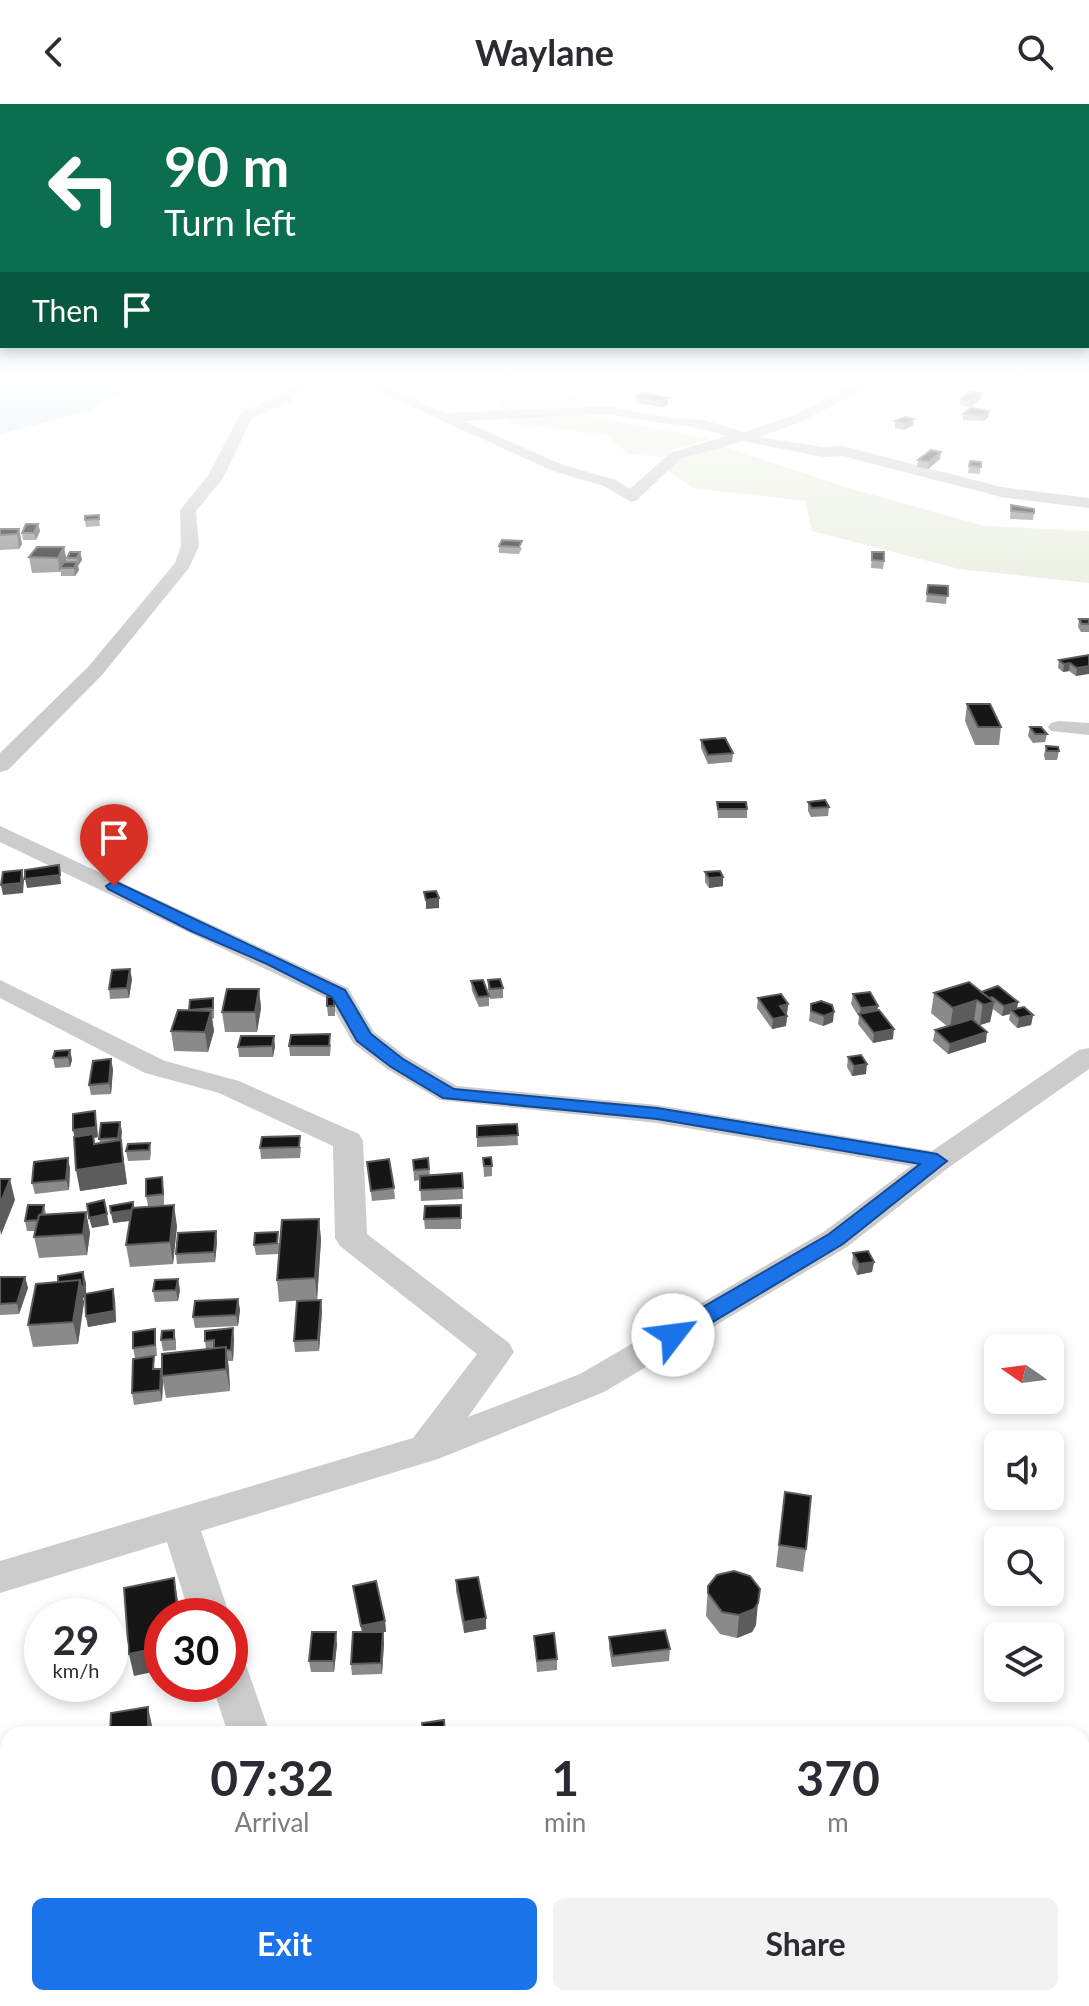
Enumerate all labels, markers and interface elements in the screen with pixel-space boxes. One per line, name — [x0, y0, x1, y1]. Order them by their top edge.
icon: back — [32, 30, 76, 74]
text: Waylane — [475, 30, 614, 74]
icon: search — [1013, 30, 1057, 74]
text: 90 m — [164, 132, 289, 199]
icon: left — [32, 136, 136, 240]
text: Turn left — [164, 200, 296, 244]
icon: arrive — [115, 288, 159, 332]
text: Then — [32, 292, 99, 328]
pin — [80, 804, 148, 886]
icon: arrive — [92, 816, 136, 860]
position arrow — [631, 1293, 715, 1377]
north arrow — [984, 1334, 1064, 1414]
map controls — [984, 1334, 1064, 1702]
button: sound — [984, 1430, 1064, 1510]
button: search — [984, 1526, 1064, 1606]
speed limit sign: 30 — [144, 1598, 248, 1702]
text: 29 — [53, 1616, 99, 1664]
button: layers — [984, 1622, 1064, 1702]
text: km/h — [53, 1658, 99, 1682]
text: 07:32 — [210, 1749, 334, 1806]
text: 1 — [551, 1749, 579, 1806]
text: 370 — [796, 1749, 880, 1806]
text: Arrival — [235, 1806, 309, 1838]
text: min — [544, 1806, 586, 1838]
text: m — [827, 1806, 849, 1838]
button: Exit — [32, 1898, 537, 1990]
button: Share — [553, 1898, 1058, 1990]

